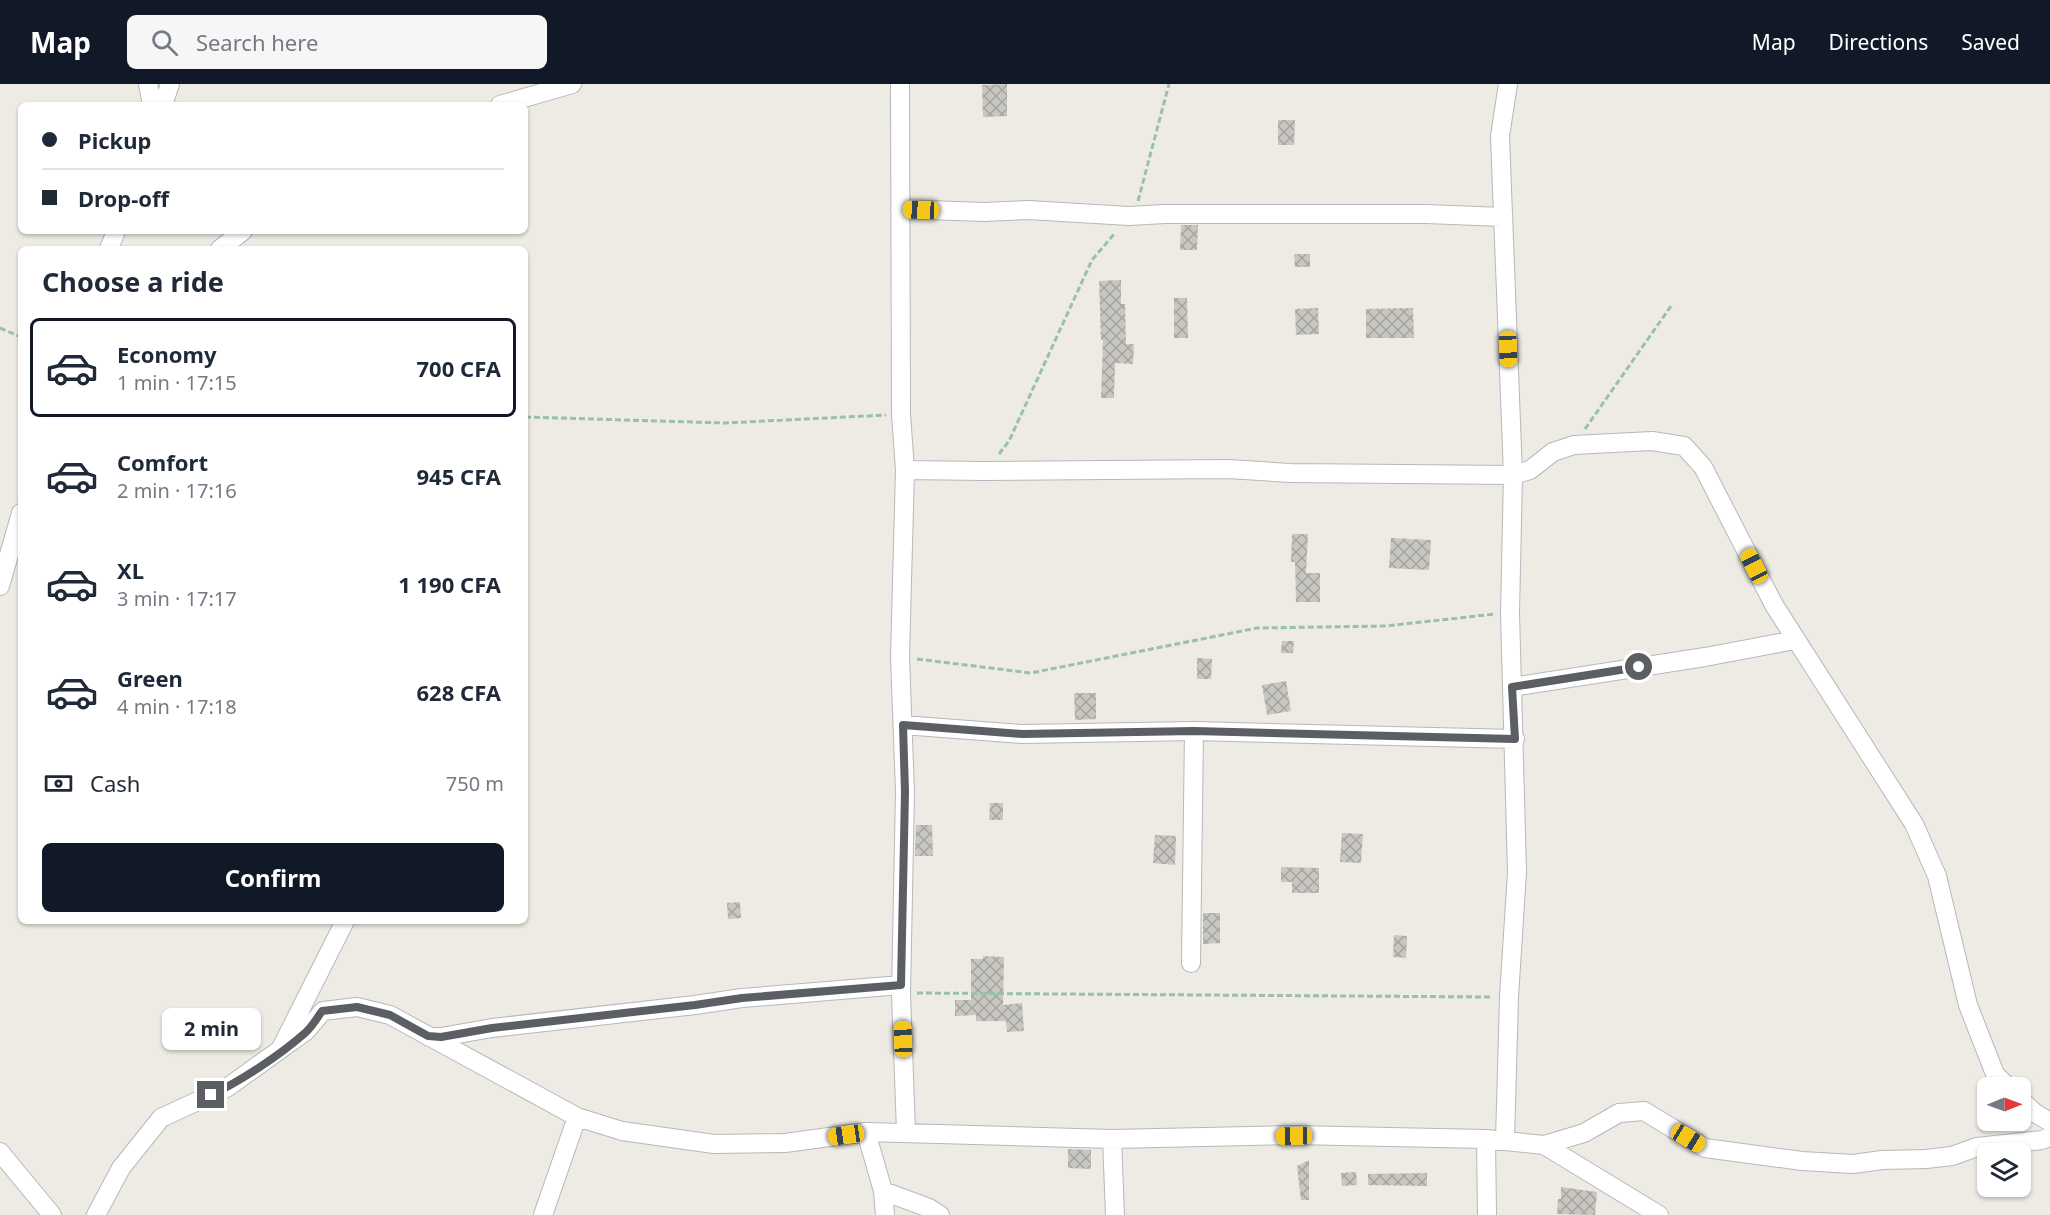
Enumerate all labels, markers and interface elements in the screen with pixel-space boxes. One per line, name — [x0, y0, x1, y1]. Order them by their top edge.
search box — [127, 15, 547, 69]
text: Map — [30, 23, 91, 61]
icon: search — [148, 26, 181, 59]
text: Search here — [196, 27, 318, 57]
text: Map — [1752, 28, 1796, 56]
text: Directions — [1829, 28, 1928, 56]
text: Saved — [1961, 28, 2020, 56]
text: Pickup — [78, 125, 151, 155]
text: Drop-off — [78, 183, 169, 213]
car — [903, 200, 939, 220]
text: Choose a ride — [42, 263, 224, 300]
car — [1498, 331, 1518, 367]
text: Economy — [117, 339, 216, 369]
icon: car — [45, 341, 99, 395]
text: 700 CFA — [417, 353, 501, 383]
text: 1 min · 17:15 — [117, 369, 237, 396]
text: Comfort — [117, 447, 208, 477]
icon: car — [45, 449, 99, 503]
text: 945 CFA — [417, 461, 501, 491]
text: 2 min · 17:16 — [117, 477, 237, 504]
car — [1738, 546, 1770, 586]
text: XL — [117, 555, 144, 585]
icon: car — [45, 557, 99, 611]
text: 1 190 CFA — [398, 569, 501, 599]
text: 3 min · 17:17 — [117, 585, 237, 612]
route start — [1625, 653, 1652, 680]
text: Green — [117, 663, 183, 693]
icon: car — [45, 665, 99, 719]
text: 628 CFA — [417, 677, 501, 707]
text: 4 min · 17:18 — [117, 693, 237, 720]
icon: cash — [42, 767, 75, 800]
text: Cash — [90, 768, 140, 798]
text: 750 m — [446, 770, 504, 797]
button: Confirm — [42, 843, 504, 912]
callout: 2 min — [162, 1008, 260, 1050]
text: 2 min — [184, 1015, 239, 1042]
car — [893, 1021, 913, 1057]
north arrow — [1977, 1077, 2031, 1131]
map controls — [1977, 1077, 2031, 1197]
route end — [197, 1081, 224, 1108]
car — [1668, 1121, 1708, 1155]
car — [827, 1124, 865, 1146]
car — [1276, 1127, 1312, 1145]
button: layers — [1977, 1143, 2031, 1197]

